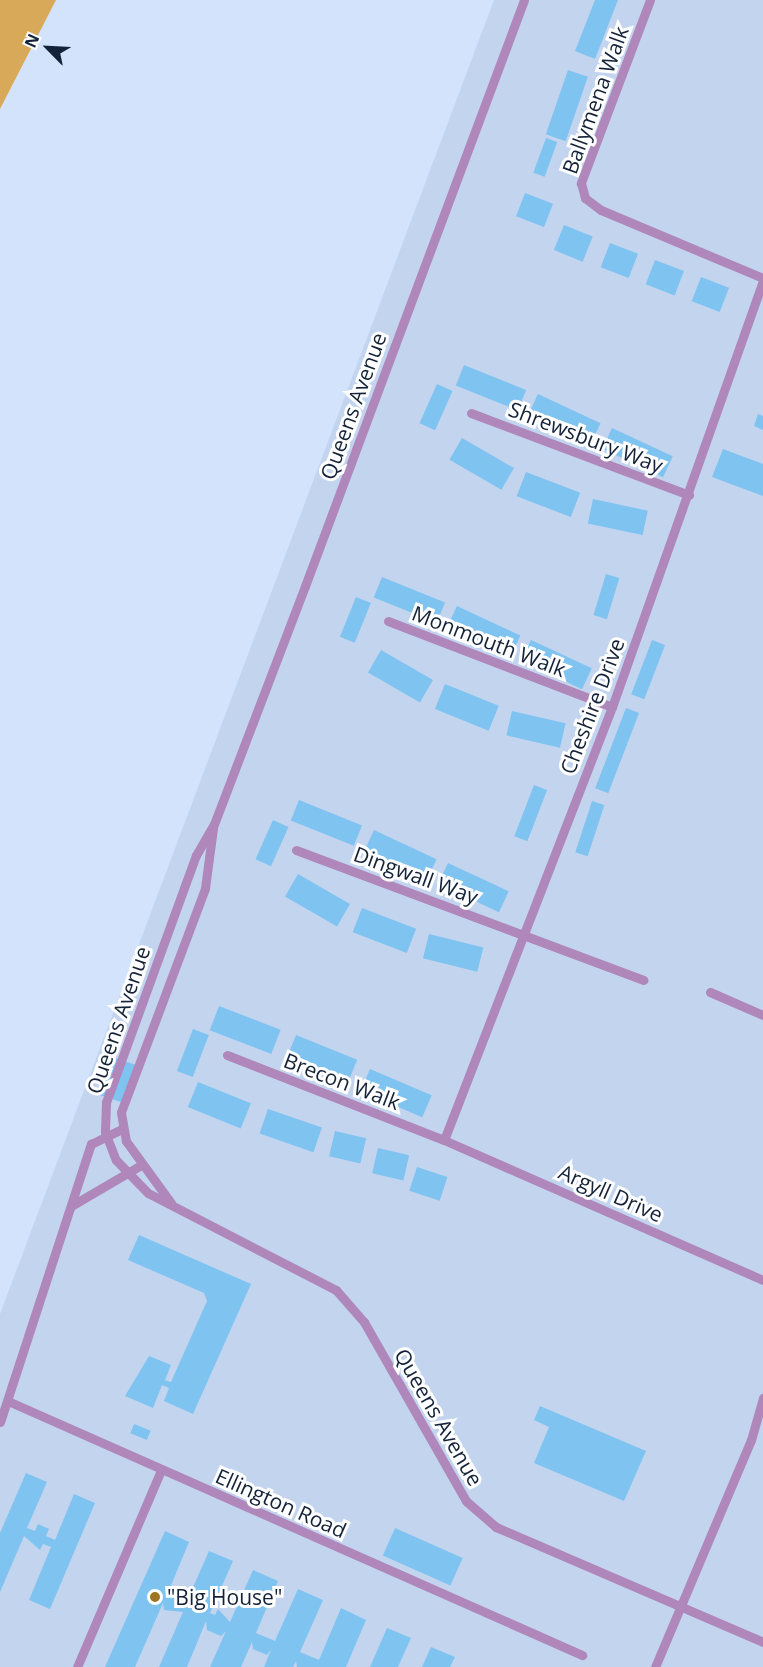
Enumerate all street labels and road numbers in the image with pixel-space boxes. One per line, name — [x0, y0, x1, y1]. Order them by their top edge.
street label: Ballymena Walk — [557, 23, 633, 177]
street label: Queens Avenue — [315, 329, 391, 483]
street label: Shrewsbury Way — [505, 396, 667, 478]
street label: Monmouth Walk — [409, 600, 569, 682]
street label: Cheshire Drive — [555, 635, 629, 777]
street label: Dingwall Way — [350, 841, 482, 909]
street label: Queens Avenue — [81, 943, 155, 1097]
street label: Brecon Walk — [280, 1047, 404, 1115]
street label: Argyll Drive — [555, 1159, 667, 1227]
street label: Queens Avenue — [390, 1344, 488, 1490]
street label: Ellington Road — [212, 1463, 350, 1543]

